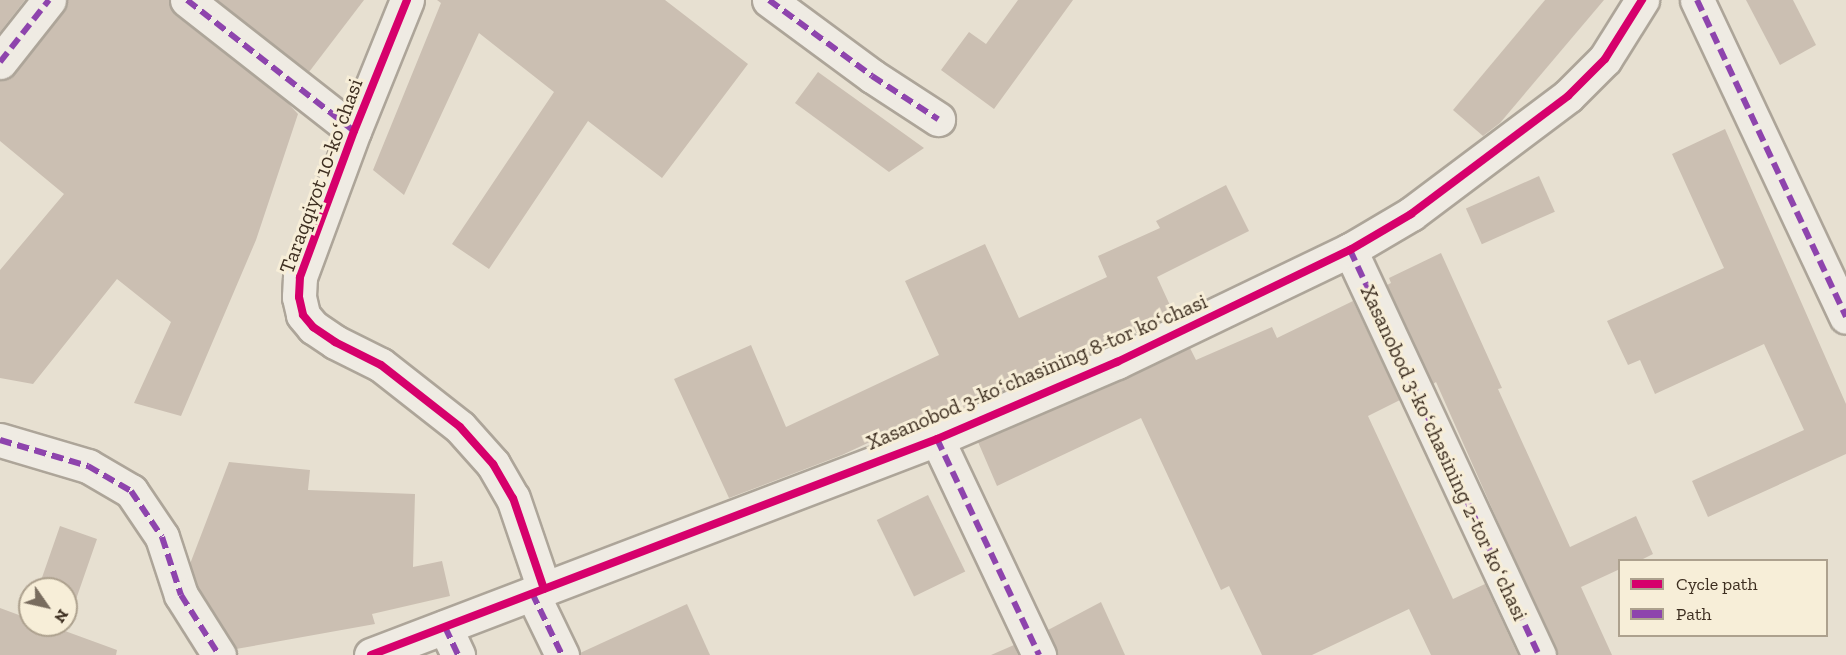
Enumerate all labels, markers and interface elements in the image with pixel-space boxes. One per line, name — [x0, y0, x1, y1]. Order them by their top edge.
street label: Taraqqiyot 10-koʻchasi — [274, 75, 368, 277]
street label: Xasanobod 3-koʻchasining 2-tor koʻchasi — [1355, 281, 1533, 625]
street label: Xasanobod 3-koʻchasining 8-tor koʻchasi — [863, 289, 1211, 455]
legend — [1618, 559, 1828, 637]
text: Cycle path — [1676, 573, 1758, 595]
north arrow — [18, 577, 78, 637]
text: Path — [1676, 603, 1712, 625]
text: N — [50, 606, 73, 627]

